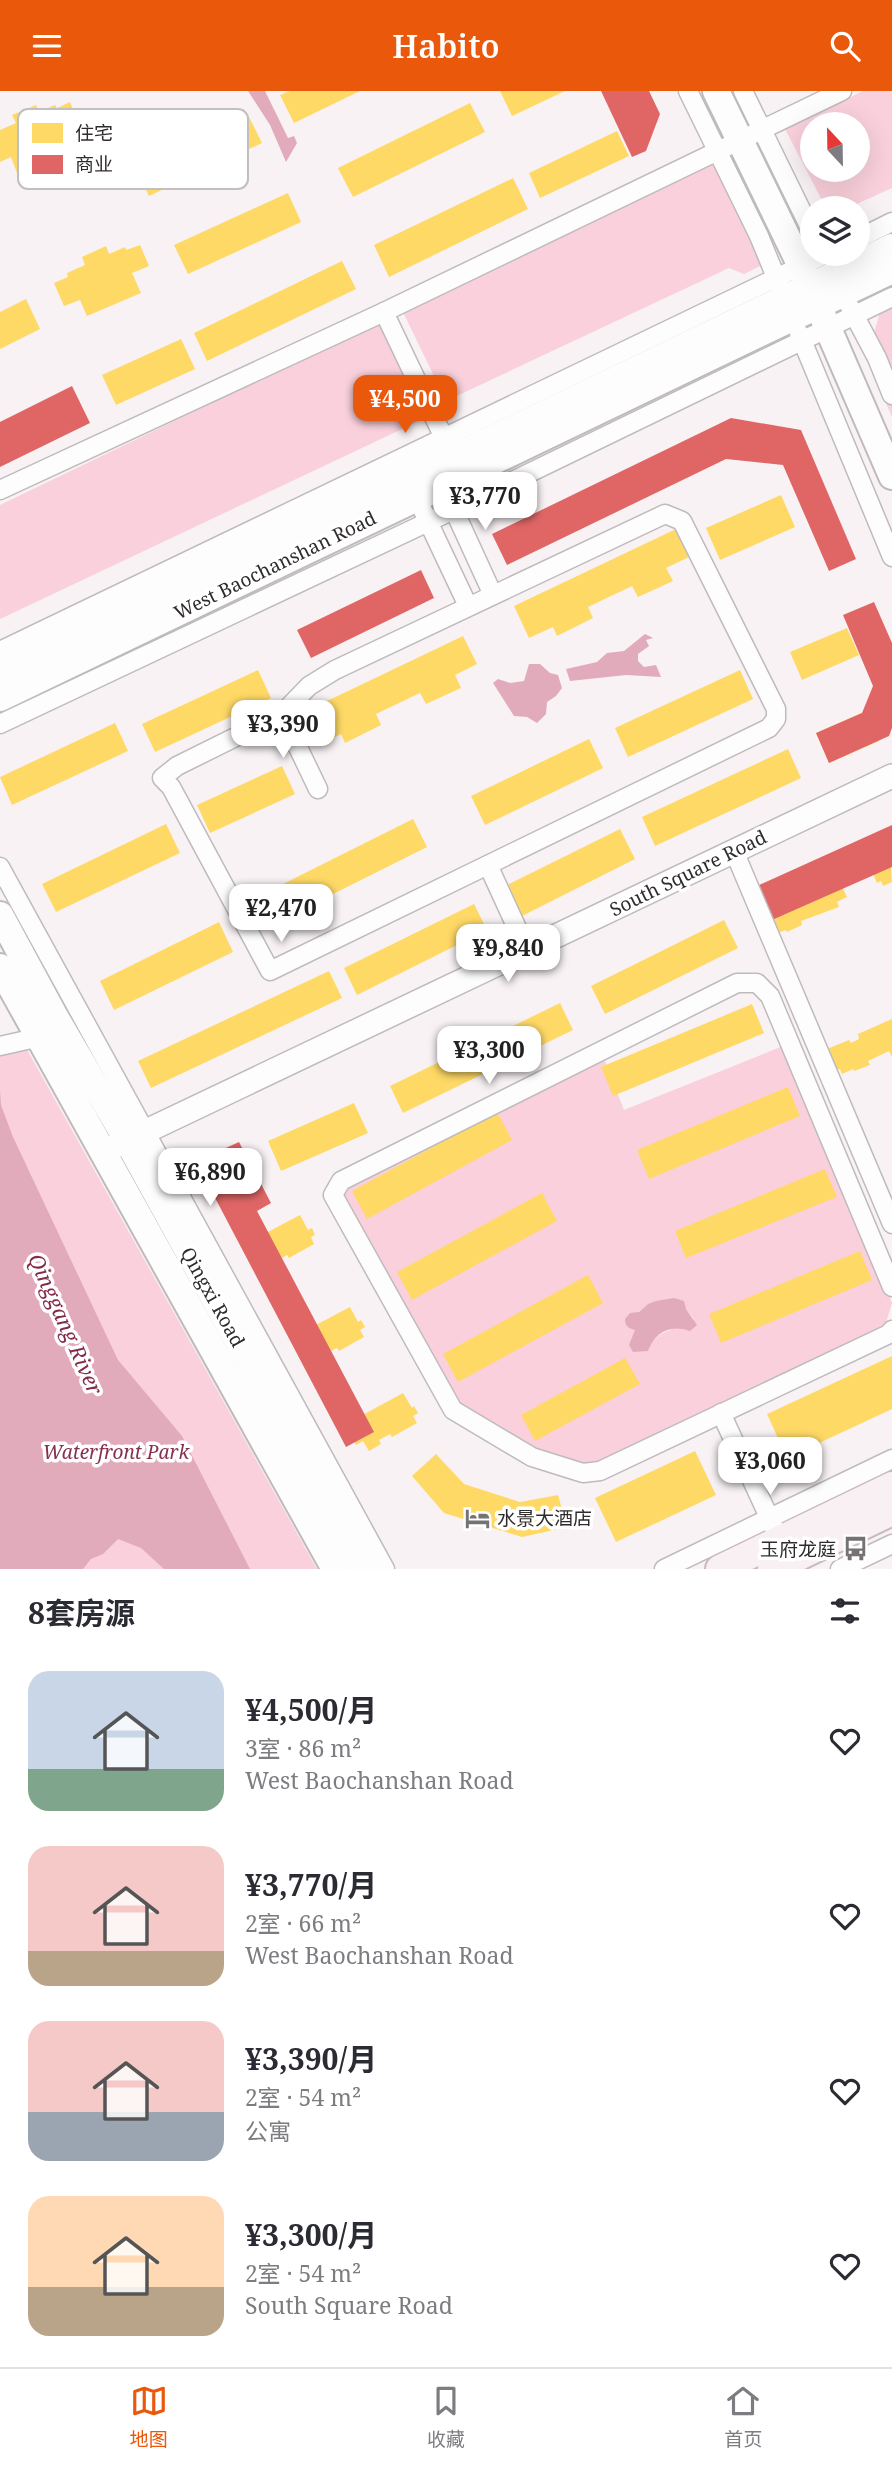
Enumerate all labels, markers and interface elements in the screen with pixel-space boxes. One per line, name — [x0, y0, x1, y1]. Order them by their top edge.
text: Habito — [392, 24, 500, 67]
icon: menu — [28, 27, 66, 65]
icon: search — [826, 27, 864, 65]
legend — [18, 109, 248, 189]
north arrow — [800, 112, 870, 182]
map controls — [800, 112, 870, 266]
text: 住宅 — [75, 120, 113, 146]
text: 商业 — [75, 151, 113, 177]
button: layers — [800, 196, 870, 266]
pin: ¥4,500 — [348, 375, 462, 435]
text: ¥4,500 — [369, 382, 441, 414]
pin: ¥3,770 — [428, 473, 542, 532]
text: ¥3,770 — [449, 479, 521, 511]
street label: West Baochanshan Road — [170, 505, 381, 625]
pin: ¥3,390 — [226, 701, 340, 760]
text: ¥3,390 — [247, 707, 319, 739]
street label: South Square Road — [605, 824, 771, 922]
pin: ¥2,470 — [224, 885, 338, 944]
text: ¥2,470 — [245, 891, 317, 923]
pin: ¥9,840 — [451, 925, 565, 984]
text: ¥9,840 — [472, 931, 544, 963]
pin: ¥3,300 — [432, 1027, 546, 1086]
text: ¥3,300 — [453, 1033, 525, 1065]
pin: ¥6,890 — [153, 1149, 267, 1208]
text: ¥6,890 — [174, 1155, 246, 1187]
street label: Qingxi Road — [175, 1242, 251, 1352]
water label: Qinggang River — [22, 1249, 110, 1399]
pin: ¥3,060 — [713, 1437, 827, 1497]
park label: Waterfront Park — [43, 1439, 190, 1465]
text: ¥3,060 — [734, 1444, 806, 1476]
hotel icon: 水景大酒店 — [463, 1504, 491, 1532]
place label: 水景大酒店 — [497, 1505, 592, 1531]
bus stop icon: 玉府龙庭 — [842, 1535, 870, 1563]
place label: 玉府龙庭 — [760, 1536, 836, 1562]
text: 8套房源 — [28, 1592, 135, 1633]
icon: filters — [826, 1592, 864, 1630]
text: ¥4,500/月 — [245, 1689, 377, 1730]
icon: home — [84, 1699, 168, 1783]
icon: heart — [826, 1722, 864, 1760]
text: 3室 · 86 m² — [245, 1732, 361, 1764]
text: West Baochanshan Road — [245, 1764, 514, 1796]
text: ¥3,770/月 — [245, 1864, 377, 1905]
icon: home — [84, 1874, 168, 1958]
icon: heart — [826, 1897, 864, 1935]
text: 2室 · 66 m² — [245, 1907, 361, 1939]
text: West Baochanshan Road — [245, 1939, 514, 1971]
text: ¥3,390/月 — [245, 2038, 377, 2079]
icon: home — [84, 2049, 168, 2133]
icon: heart — [826, 2072, 864, 2110]
text: 2室 · 54 m² — [245, 2081, 361, 2113]
text: 公寓 — [245, 2115, 291, 2147]
text: ¥3,300/月 — [245, 2214, 377, 2255]
icon: home — [84, 2224, 168, 2308]
icon: heart — [826, 2247, 864, 2285]
text: 2室 · 54 m² — [245, 2257, 361, 2289]
text: South Square Road — [245, 2289, 453, 2321]
tab: 地图 — [130, 2382, 168, 2452]
tab: 收藏 — [427, 2382, 465, 2452]
tab: 首页 — [724, 2382, 762, 2452]

